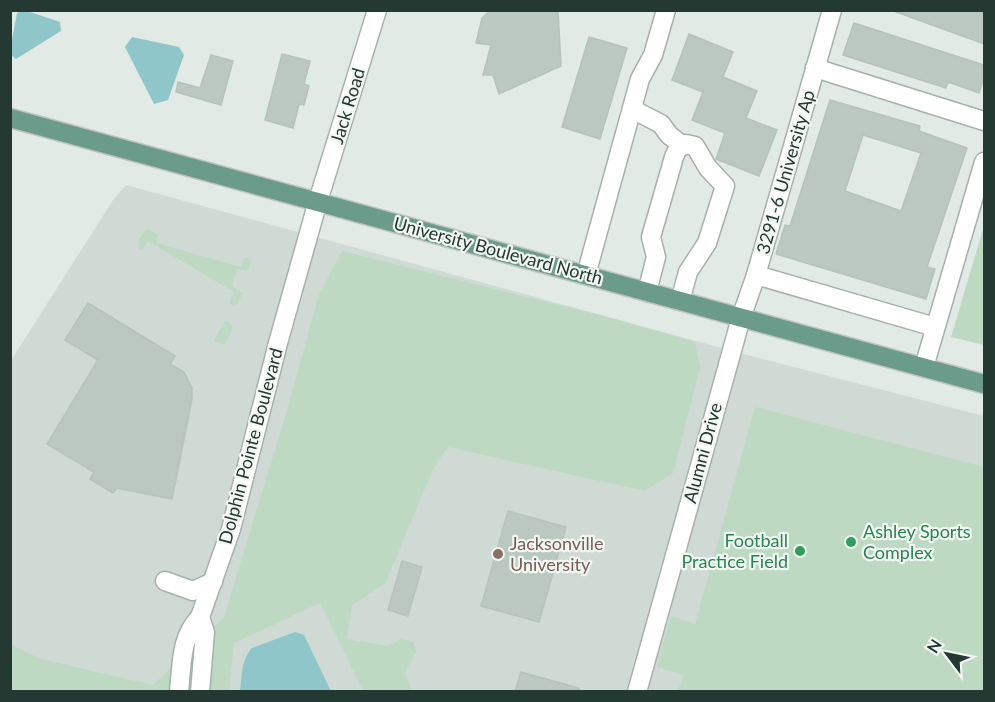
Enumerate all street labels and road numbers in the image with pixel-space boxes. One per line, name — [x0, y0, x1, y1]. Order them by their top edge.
street label: Jack Road — [325, 65, 369, 146]
street label: 3291-6 University Ap — [751, 87, 819, 256]
street label: University Boulevard North — [391, 212, 605, 289]
street label: Dolphin Pointe Boulevard — [213, 345, 287, 546]
street label: Alumni Drive — [678, 400, 726, 505]

